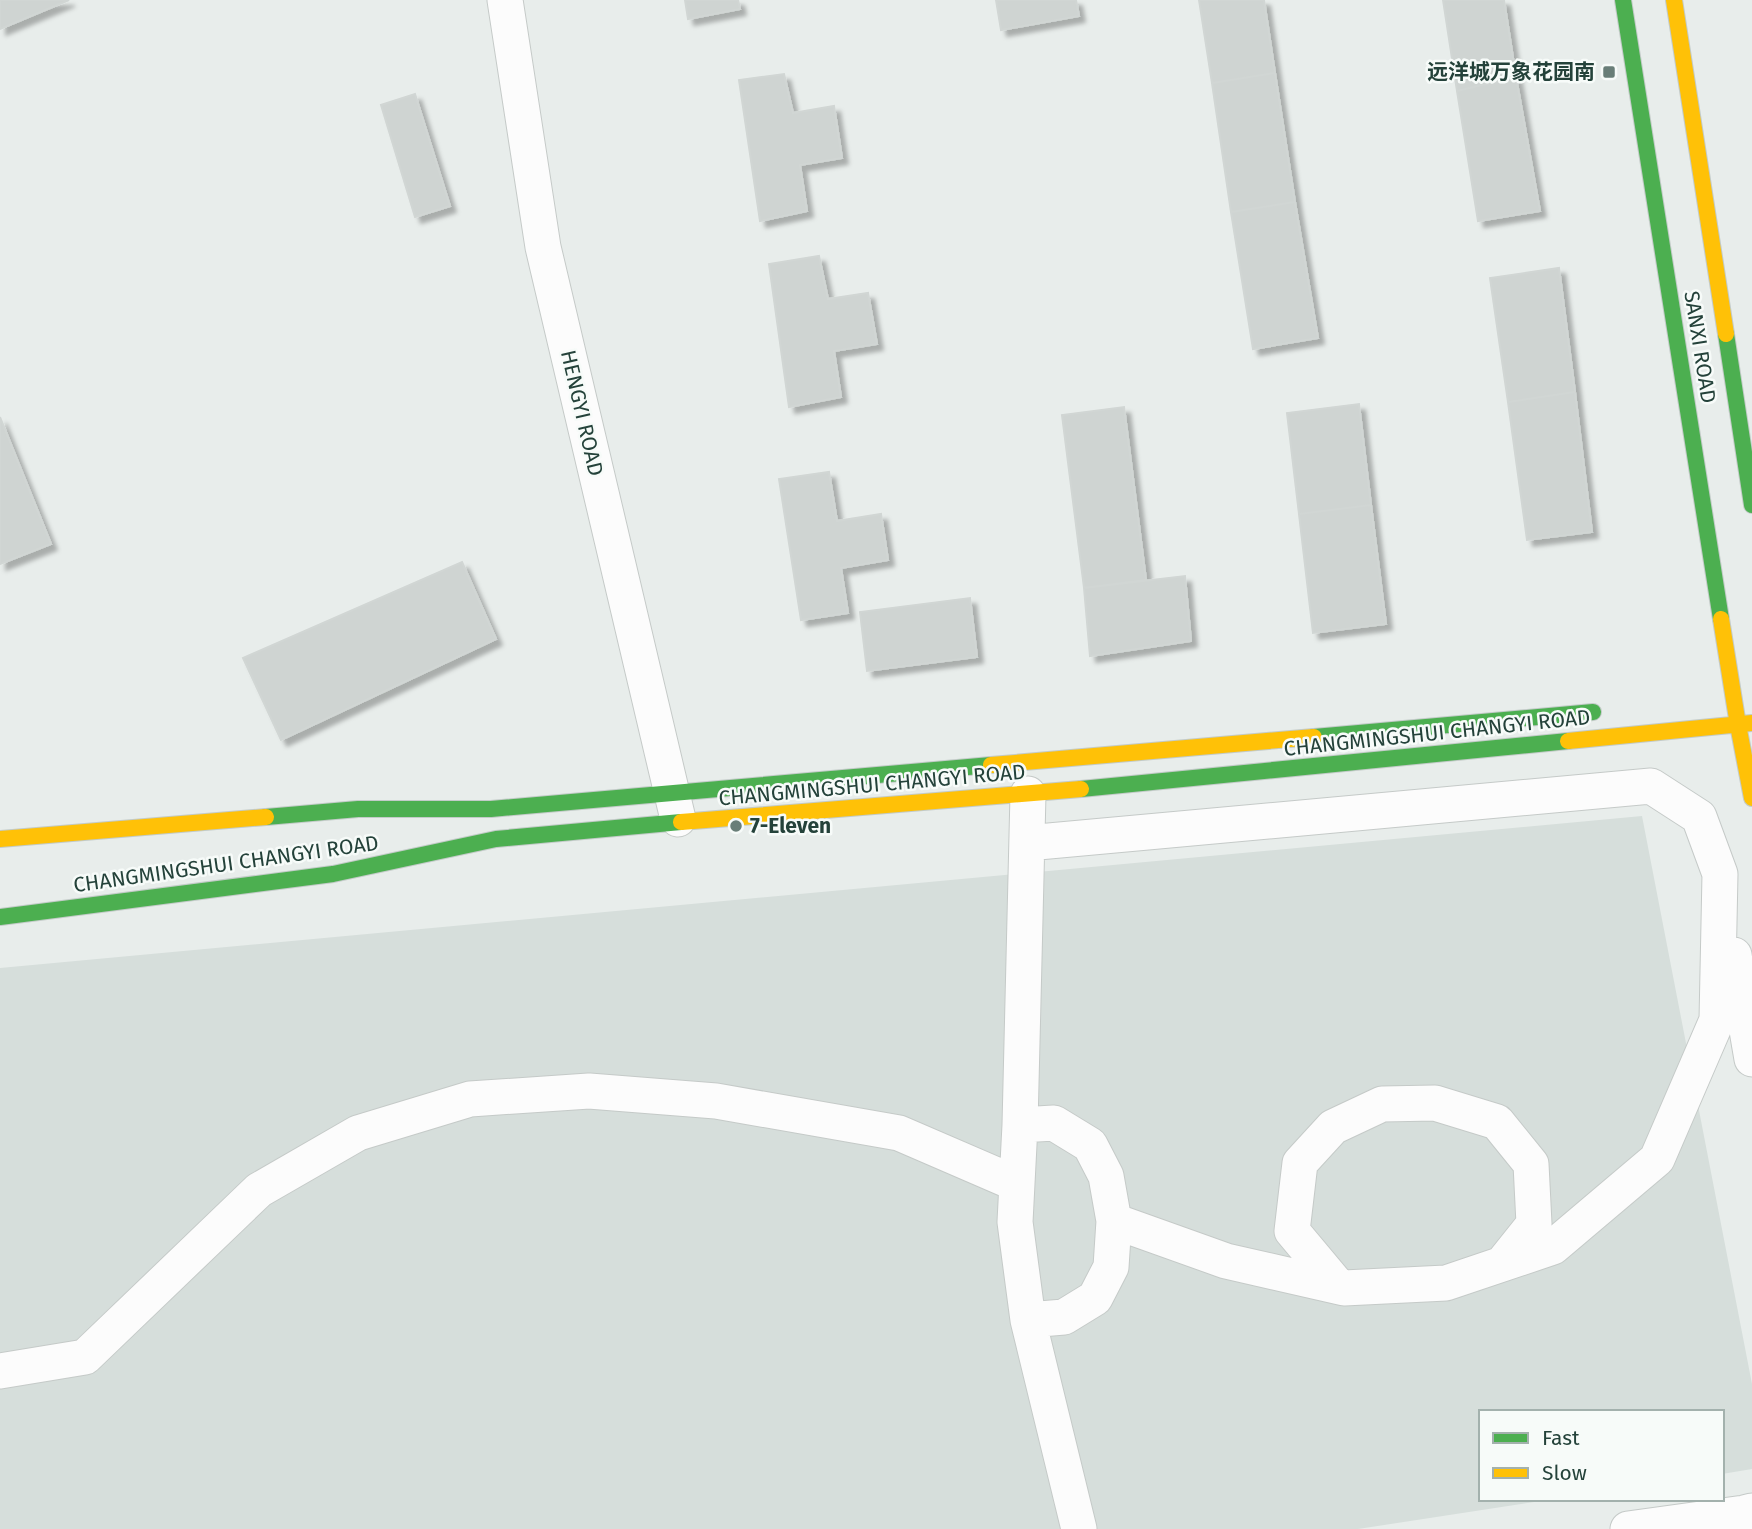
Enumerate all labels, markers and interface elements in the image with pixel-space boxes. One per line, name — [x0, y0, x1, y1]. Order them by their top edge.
place label: 远洋城万象花园南 — [1427, 59, 1595, 85]
marker: 远洋城万象花园南 — [1601, 64, 1617, 80]
street label: SANXI ROAD — [1678, 289, 1722, 405]
street label: HENGYI ROAD — [555, 348, 609, 478]
street label: CHANGMINGSHUI CHANGYI ROAD — [1282, 704, 1592, 762]
street label: CHANGMINGSHUI CHANGYI ROAD — [717, 759, 1027, 811]
place label: 7-Eleven — [750, 813, 831, 839]
marker: 7-Eleven — [728, 818, 744, 834]
street label: CHANGMINGSHUI CHANGYI ROAD — [72, 830, 380, 898]
legend — [1479, 1410, 1724, 1501]
text: Fast — [1542, 1425, 1580, 1451]
text: Slow — [1542, 1460, 1587, 1486]

